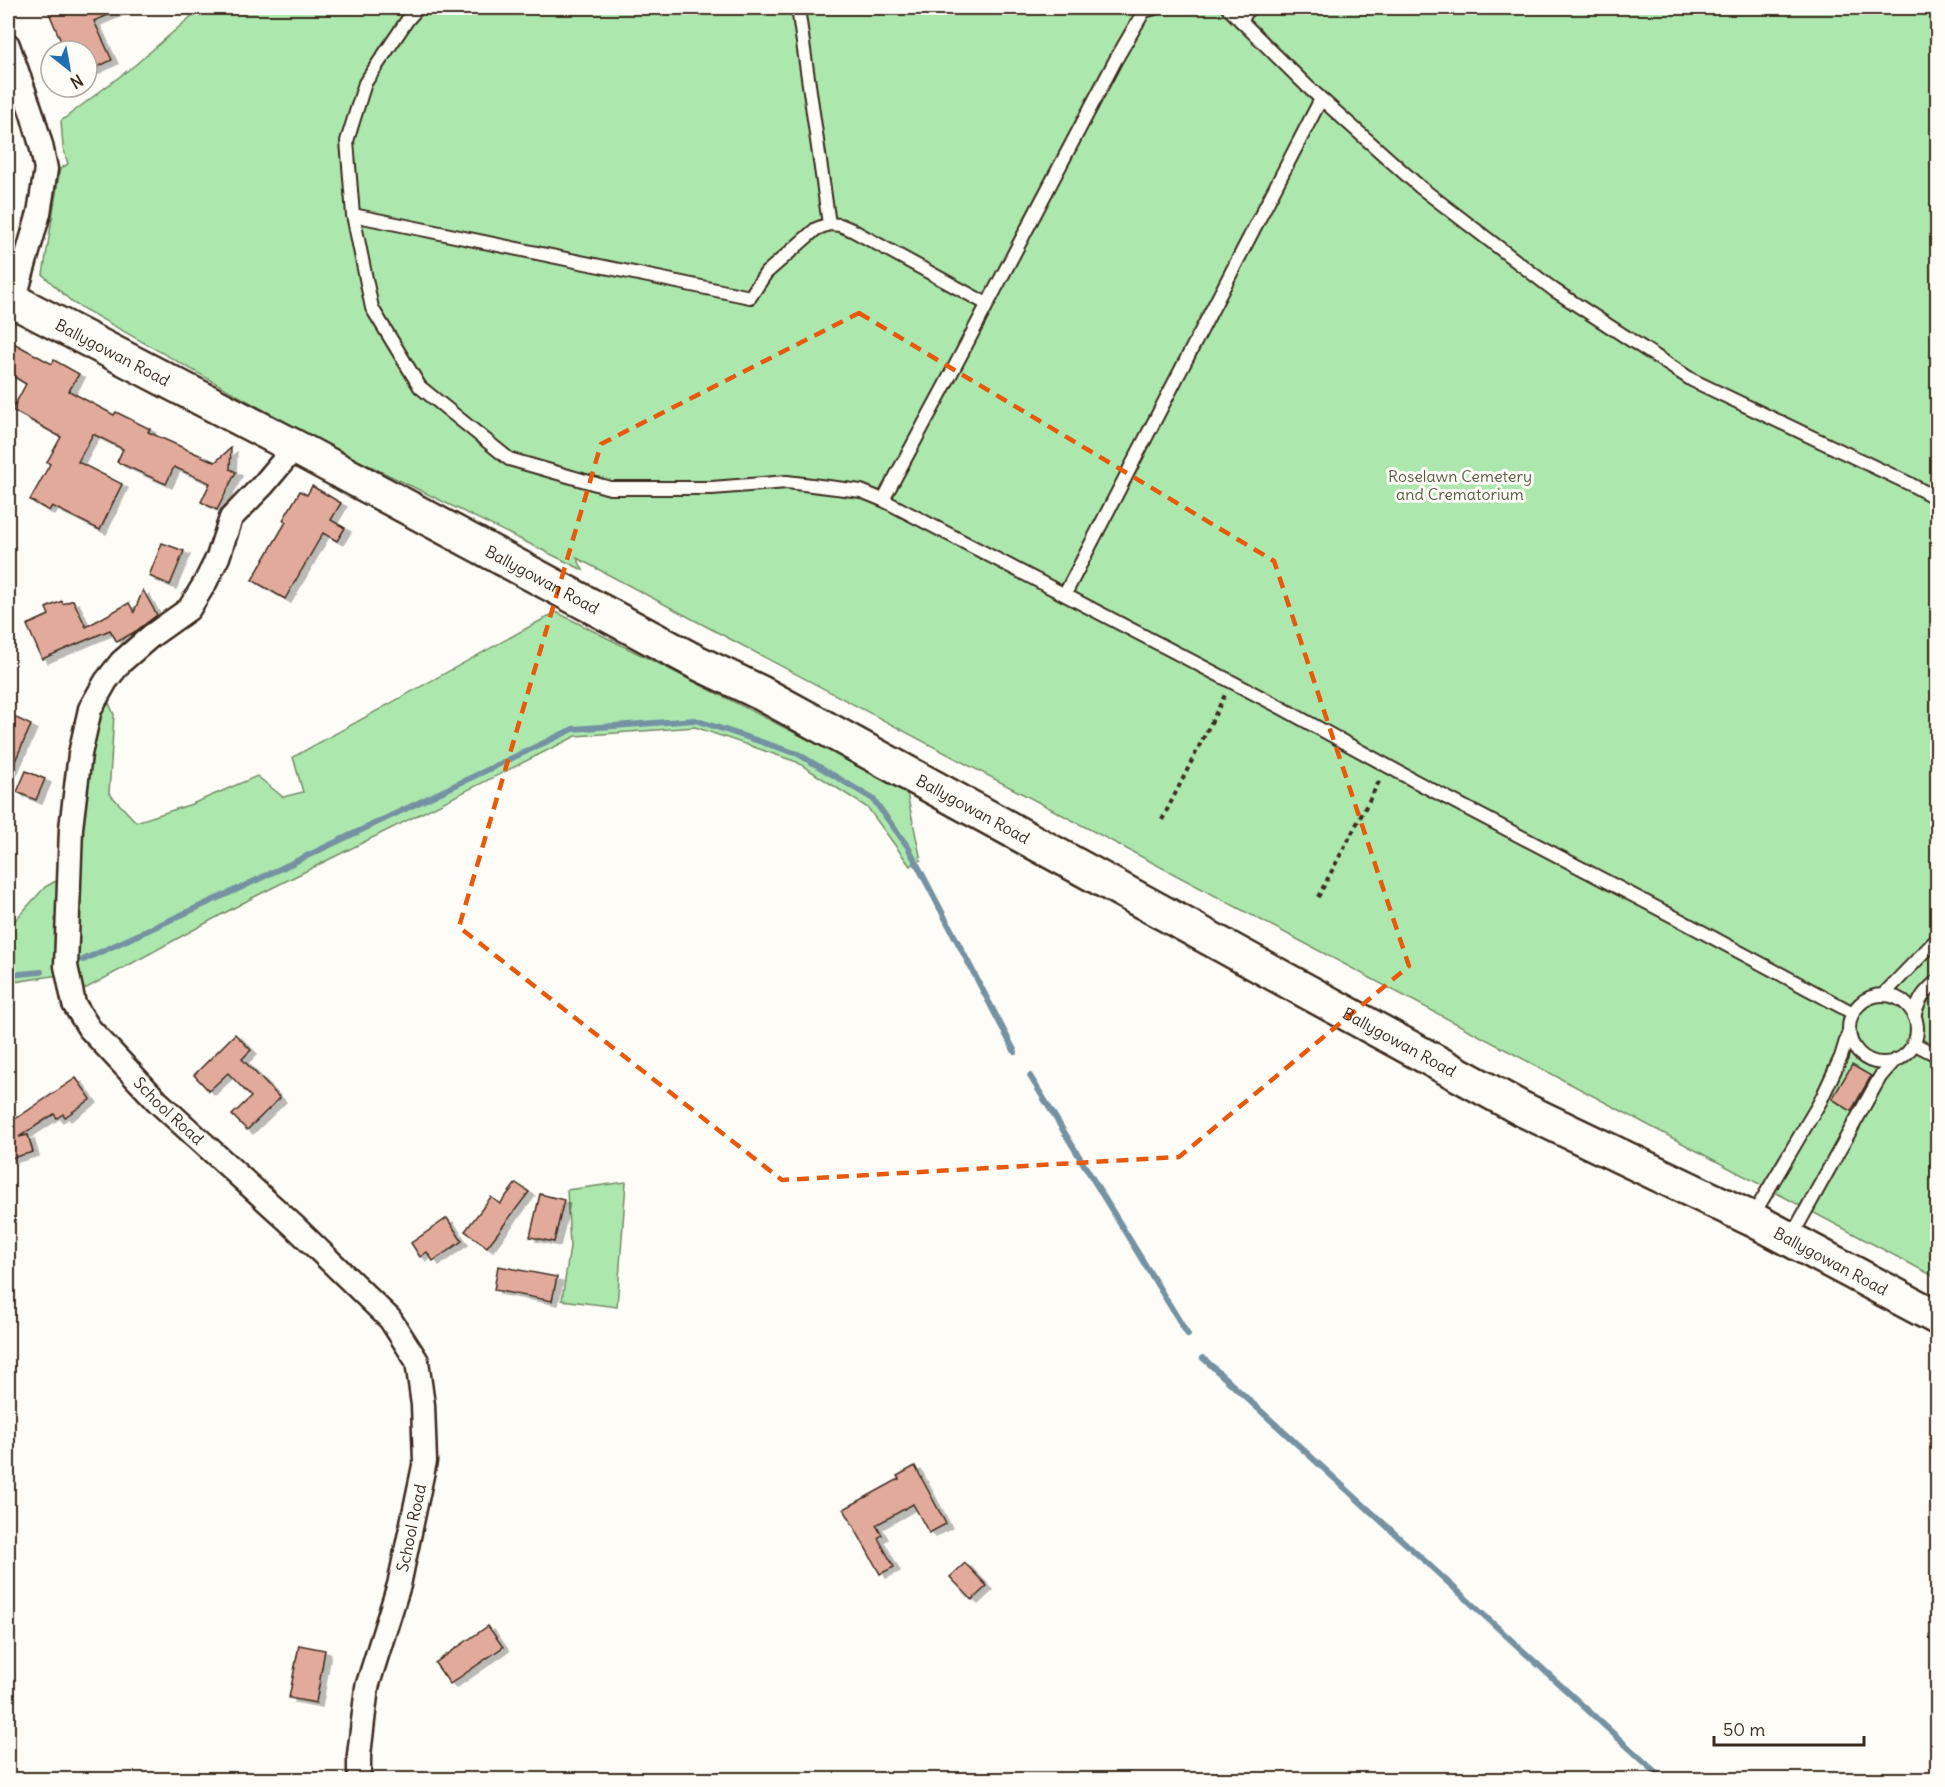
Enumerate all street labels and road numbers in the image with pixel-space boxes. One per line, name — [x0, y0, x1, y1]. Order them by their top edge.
street label: Ballygowan Road — [52, 314, 173, 390]
street label: Ballygowan Road — [482, 541, 603, 618]
street label: Ballygowan Road — [913, 770, 1033, 848]
street label: Ballygowan Road — [1339, 1003, 1460, 1081]
street label: School Road — [130, 1073, 208, 1149]
street label: Ballygowan Road — [1770, 1223, 1891, 1299]
street label: School Road — [392, 1482, 430, 1574]

